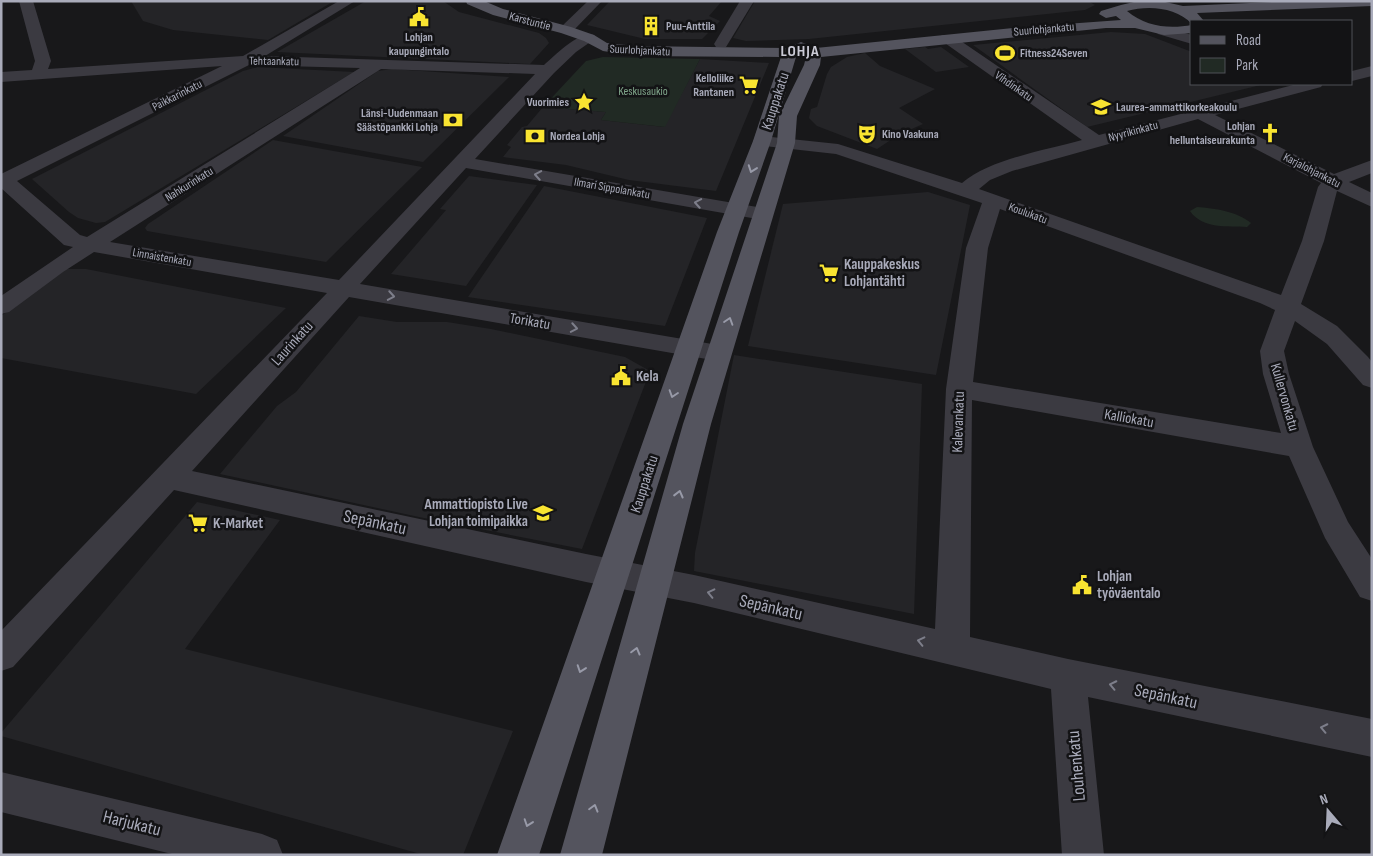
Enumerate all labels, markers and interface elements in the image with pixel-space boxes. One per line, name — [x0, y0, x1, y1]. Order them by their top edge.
public building icon: Lohjan kaupungintalo — [408, 6, 430, 28]
street label: Karstuntie — [508, 9, 552, 34]
building icon: Puu-Anttila — [640, 15, 662, 37]
place label: Puu-Anttila — [666, 19, 715, 34]
street label: Suurlohjankatu — [1013, 19, 1075, 40]
legend — [1190, 20, 1353, 85]
place label: Lohjan kaupungintalo — [389, 30, 449, 59]
text: Road — [1236, 31, 1261, 50]
street label: Suurlohjankatu — [609, 41, 671, 60]
district label: LOHJA — [780, 42, 820, 61]
sports icon: Fitness24Seven — [994, 42, 1016, 64]
place label: Fitness24Seven — [1020, 46, 1088, 61]
street label: Tehtaankatu — [249, 54, 299, 69]
text: Park — [1236, 56, 1258, 75]
street label: Vihdinkatu — [992, 68, 1036, 105]
street label: Kauppakatu — [757, 70, 794, 132]
place label: Kelloliike Rantanen — [693, 71, 734, 100]
supermarket icon: Kelloliike Rantanen — [738, 74, 760, 96]
street label: Paikkarinkatu — [150, 76, 205, 114]
park label: Keskusaukio — [618, 84, 668, 99]
place icon: Vuorimies — [573, 91, 595, 113]
place label: Vuorimies — [527, 95, 569, 110]
school or university icon: Laurea-ammattikorkeakoulu — [1090, 96, 1112, 118]
place label: Laurea-ammattikorkeakoulu — [1116, 100, 1237, 115]
place label: Länsi-Uudenmaan Säästöpankki Lohja — [357, 106, 438, 135]
bank icon: Länsi-Uudenmaan Säästöpankki Lohja — [442, 109, 464, 131]
street label: Nyyrikinkatu — [1107, 118, 1160, 145]
place label: Lohjan helluntaiseurakunta — [1170, 119, 1255, 148]
church icon: Lohjan helluntaiseurakunta — [1259, 122, 1281, 144]
theatre icon: Kino Vaakuna — [856, 123, 878, 145]
bank icon: Nordea Lohja — [524, 125, 546, 147]
place label: Kino Vaakuna — [882, 127, 939, 142]
place label: Nordea Lohja — [550, 129, 605, 144]
street label: Karjalohjankatu — [1281, 150, 1343, 191]
street label: Nahkurinkatu — [162, 164, 216, 205]
one-way arrow — [748, 165, 758, 173]
one-way arrow — [533, 171, 542, 181]
street label: Ilmari Sippolankatu — [573, 174, 651, 203]
one-way arrow — [693, 198, 702, 208]
street label: Koulukatu — [1006, 200, 1049, 227]
street label: Linnaistenkatu — [131, 245, 193, 270]
place label: Kauppakeskus Lohjantähti — [844, 255, 920, 291]
supermarket icon: Kauppakeskus Lohjantähti — [818, 262, 840, 284]
one-way arrow — [386, 291, 395, 301]
street label: Torikatu — [508, 309, 552, 334]
street label: Laurinkatu — [267, 317, 317, 370]
one-way arrow — [723, 318, 733, 326]
one-way arrow — [569, 323, 578, 333]
street label: Kullervonkatu — [1266, 361, 1303, 433]
public building icon: Kela — [610, 365, 632, 387]
place label: Kela — [636, 367, 659, 386]
one-way arrow — [669, 390, 679, 398]
street label: Kalevankatu — [948, 391, 969, 453]
street label: Kalliokatu — [1103, 405, 1155, 432]
street label: Kauppakatu — [626, 453, 663, 515]
one-way arrow — [673, 490, 684, 499]
place label: Ammattiopisto Live Lohjan toimipaikka — [424, 495, 528, 531]
school or university icon: Ammattiopisto Live Lohjan toimipaikka — [532, 502, 554, 524]
street label: Sepänkatu — [341, 506, 408, 539]
supermarket icon: K-Market — [187, 512, 209, 534]
place label: K-Market — [213, 514, 263, 533]
place label: Lohjan työväentalo — [1097, 567, 1161, 603]
public building icon: Lohjan työväentalo — [1071, 574, 1093, 596]
one-way arrow — [707, 588, 716, 599]
street label: Sepänkatu — [737, 590, 804, 625]
one-way arrow — [916, 636, 925, 647]
one-way arrow — [631, 647, 641, 656]
one-way arrow — [577, 665, 587, 673]
street label: Sepänkatu — [1132, 680, 1199, 713]
one-way arrow — [1109, 681, 1118, 691]
one-way arrow — [1320, 724, 1328, 734]
street label: Louhenkatu — [1063, 730, 1090, 802]
north arrow — [1303, 786, 1353, 836]
text: N — [1318, 790, 1330, 808]
one-way arrow — [588, 803, 599, 812]
street label: Harjukatu — [101, 806, 163, 841]
one-way arrow — [524, 818, 534, 827]

